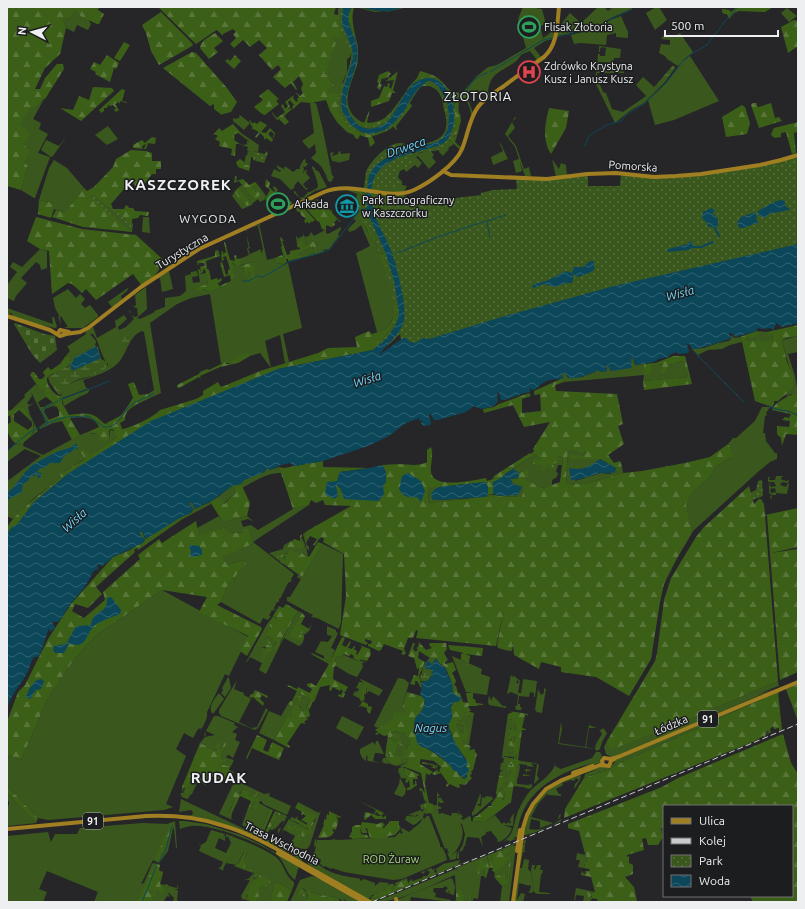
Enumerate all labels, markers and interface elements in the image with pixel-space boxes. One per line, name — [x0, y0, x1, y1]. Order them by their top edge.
north arrow — [12, 12, 52, 52]
scale bar — [665, 12, 778, 38]
sports icon: Flisak Złotoria — [516, 14, 542, 40]
text: 500 m — [671, 19, 704, 32]
place label: Flisak Złotoria — [544, 21, 613, 33]
text: N — [16, 26, 28, 36]
hospital icon: Zdrówko Krystyna Kusz i Janusz Kusz — [516, 59, 542, 85]
place label: Zdrówko Krystyna Kusz i Janusz Kusz — [544, 60, 633, 85]
district label: ZŁOTORIA — [444, 89, 512, 103]
water label: Drwęca — [385, 134, 428, 160]
street label: Pomorska — [608, 158, 658, 174]
district label: KASZCZOREK — [124, 176, 232, 193]
sports icon: Arkada — [265, 191, 291, 217]
museum icon: Park Etnograficzny w Kaszczorku — [334, 193, 360, 219]
place label: Park Etnograficzny w Kaszczorku — [362, 194, 455, 219]
place label: Arkada — [294, 198, 329, 210]
district label: WYGODA — [179, 212, 237, 225]
street label: Turystyczna — [154, 231, 210, 271]
water label: Wisła — [665, 283, 696, 303]
water label: Wisła — [351, 368, 383, 389]
water label: Wisła — [59, 505, 89, 534]
road number: 91 — [698, 711, 718, 727]
street label: Łódzka — [653, 713, 689, 737]
water label: Nagus — [415, 721, 447, 734]
district label: RUDAK — [191, 769, 247, 786]
legend — [663, 805, 793, 897]
road number: 91 — [83, 813, 103, 829]
text: Ulica — [699, 814, 725, 827]
street label: Trasa Wschodnia — [243, 819, 321, 867]
text: Kolej — [699, 834, 726, 847]
park label: ROD Żuraw — [363, 853, 420, 865]
text: Park — [699, 854, 723, 867]
text: Woda — [699, 874, 730, 887]

